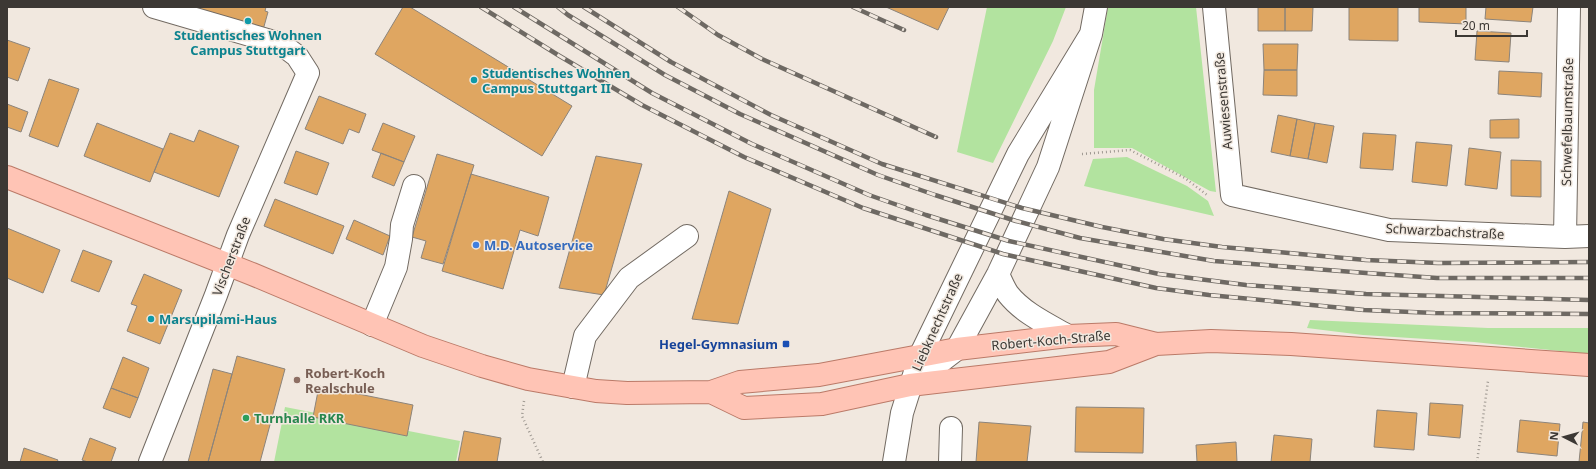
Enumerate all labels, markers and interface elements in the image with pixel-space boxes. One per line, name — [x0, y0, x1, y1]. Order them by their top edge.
scale bar — [1456, 12, 1527, 38]
marker: Studentisches Wohnen Campus Stuttgart — [243, 16, 253, 26]
text: 20 m — [1462, 17, 1490, 34]
place label: Studentisches Wohnen Campus Stuttgart — [174, 26, 322, 59]
street label: Auwiesenstraße — [1210, 52, 1236, 150]
street label: Schwefelbaumstraße — [1557, 58, 1577, 186]
place label: Studentisches Wohnen Campus Stuttgart II — [482, 64, 630, 97]
marker: Studentisches Wohnen Campus Stuttgart II — [469, 75, 479, 85]
street label: Vischerstraße — [208, 214, 254, 298]
street label: Schwarzbachstraße — [1385, 219, 1505, 243]
place label: M.D. Autoservice — [484, 236, 593, 254]
marker: M.D. Autoservice — [471, 240, 481, 250]
street label: Liebknechtstraße — [907, 270, 967, 374]
place label: Marsupilami-Haus — [159, 310, 277, 328]
marker: Marsupilami-Haus — [146, 314, 156, 324]
street label: Robert-Koch-Straße — [991, 326, 1111, 354]
place label: Hegel-Gymnasium — [659, 335, 778, 353]
marker: Hegel-Gymnasium — [781, 339, 791, 349]
place label: Robert-Koch Realschule — [305, 364, 385, 397]
marker: Robert-Koch Realschule — [292, 375, 302, 385]
place label: Turnhalle RKR — [254, 409, 345, 427]
marker: Turnhalle RKR — [241, 413, 251, 423]
north arrow — [1544, 417, 1584, 457]
text: N — [1546, 431, 1561, 441]

